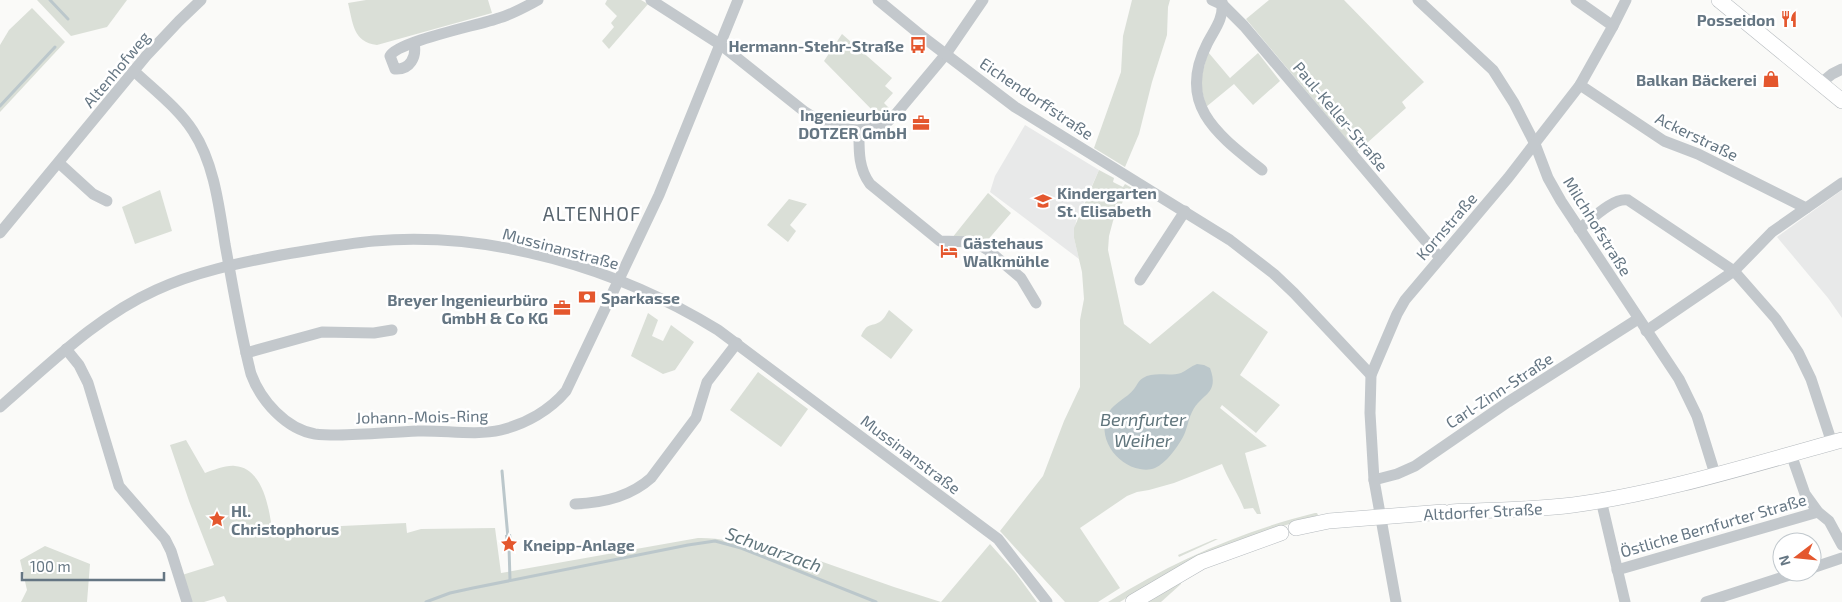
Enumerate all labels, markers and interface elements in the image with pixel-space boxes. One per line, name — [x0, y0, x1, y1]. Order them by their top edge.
restaurant icon: Posseidon — [1779, 9, 1799, 29]
place label: Posseidon — [1697, 10, 1775, 29]
street label: Altenhofweg — [79, 27, 153, 111]
bus stop icon: Hermann-Stehr-Straße — [908, 35, 928, 55]
place label: Hermann-Stehr-Straße — [728, 36, 904, 55]
street label: Eichendorffstraße — [977, 53, 1097, 143]
street label: Paul-Keller-Straße — [1290, 57, 1392, 175]
shop icon: Balkan Bäckerei — [1761, 69, 1781, 89]
place label: Balkan Bäckerei — [1636, 70, 1757, 89]
place label: Ingenieurbüro DOTZER GmbH — [798, 105, 907, 142]
street label: Ackerstraße — [1653, 108, 1741, 164]
office icon: Ingenieurbüro DOTZER GmbH — [911, 113, 931, 133]
street label: Milchhofstraße — [1560, 173, 1636, 279]
place label: Kindergarten St. Elisabeth — [1057, 183, 1157, 220]
street label: Kornstraße — [1412, 188, 1480, 264]
school or university icon: Kindergarten St. Elisabeth — [1033, 191, 1053, 211]
district label: ALTENHOF — [543, 202, 641, 225]
street label: Mussinanstraße — [501, 223, 621, 273]
place label: Gästehaus Walkmühle — [963, 233, 1049, 270]
hotel icon: Gästehaus Walkmühle — [939, 241, 959, 261]
bank icon: Sparkasse — [577, 287, 597, 307]
place label: Sparkasse — [601, 288, 680, 307]
place label: Breyer Ingenieurbüro GmbH & Co KG — [387, 290, 548, 327]
office icon: Breyer Ingenieurbüro GmbH & Co KG — [552, 298, 572, 318]
street label: Carl-Zinn-Straße — [1442, 348, 1556, 432]
street label: Johann-Mois-Ring — [355, 405, 489, 427]
water label: Bernfurter Weiher — [1100, 408, 1187, 451]
street label: Mussinanstraße — [858, 410, 964, 498]
street label: Östliche Bernfurter Straße — [1618, 489, 1808, 561]
street label: Altdorfer Straße — [1423, 498, 1543, 524]
place label: Hl. Christophorus — [231, 501, 339, 538]
place icon: Hl. Christophorus — [207, 509, 227, 529]
water label: Schwarzach — [723, 521, 825, 577]
north arrow — [1772, 532, 1822, 582]
place icon: Kneipp-Anlage — [499, 534, 519, 554]
place label: Kneipp-Anlage — [523, 535, 635, 554]
scale bar — [22, 550, 165, 582]
text: N — [1774, 554, 1794, 568]
text: 100 m — [30, 557, 71, 575]

